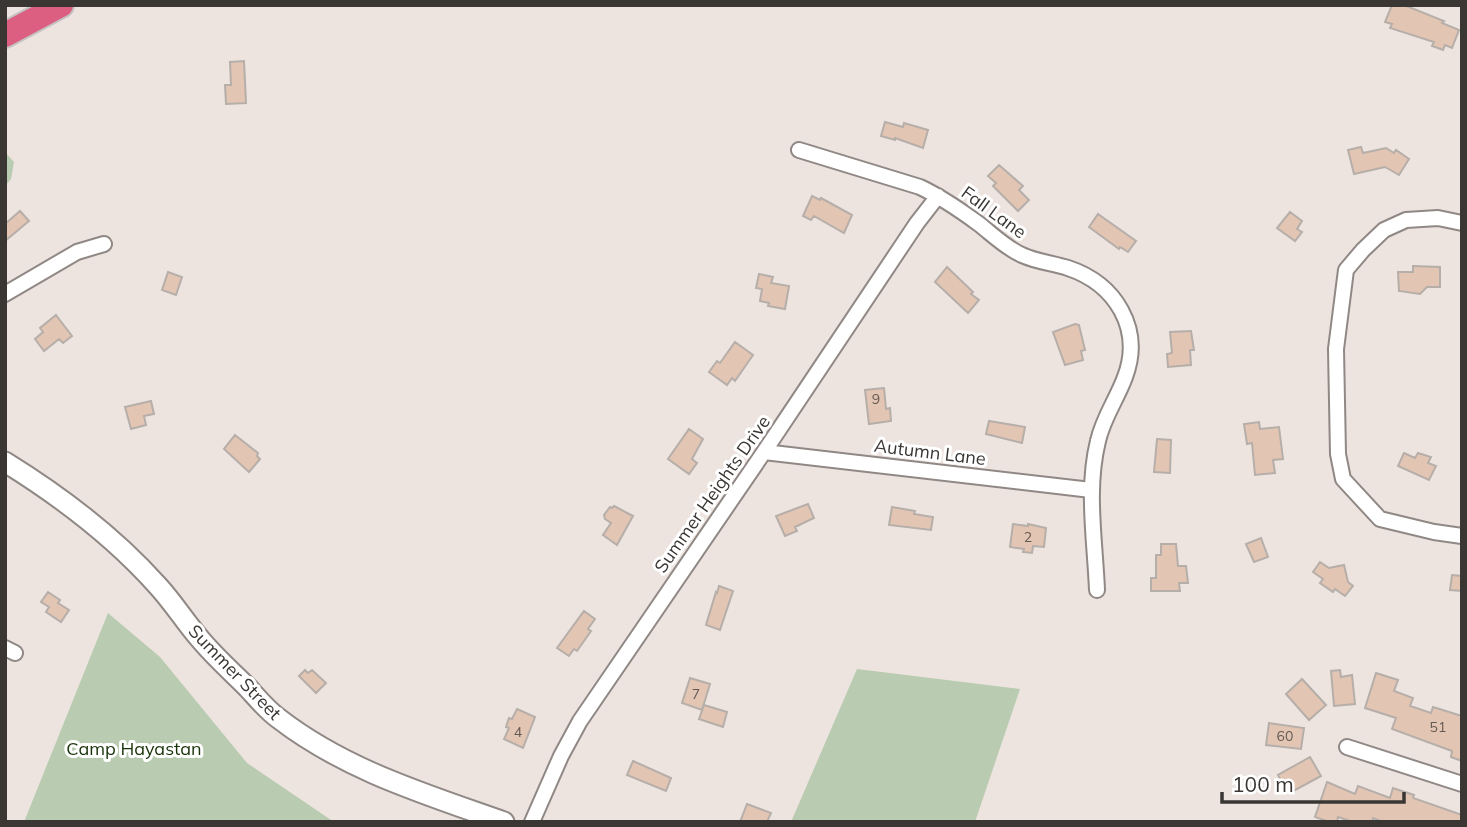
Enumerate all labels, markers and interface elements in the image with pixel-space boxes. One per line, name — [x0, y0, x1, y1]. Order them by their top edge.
street label: Fall Lane — [957, 181, 1031, 243]
house number: 9 — [872, 390, 880, 408]
street label: Summer Heights Drive — [649, 411, 775, 577]
street label: Autumn Lane — [873, 434, 987, 470]
house number: 2 — [1024, 528, 1032, 546]
street label: Summer Street — [184, 619, 286, 725]
house number: 7 — [692, 685, 700, 703]
house number: 51 — [1430, 718, 1446, 736]
house number: 4 — [514, 723, 523, 741]
house number: 60 — [1277, 727, 1293, 745]
park label: Camp Hayastan — [66, 737, 202, 760]
scale bar — [1222, 760, 1404, 804]
text: 100 m — [1232, 771, 1294, 797]

